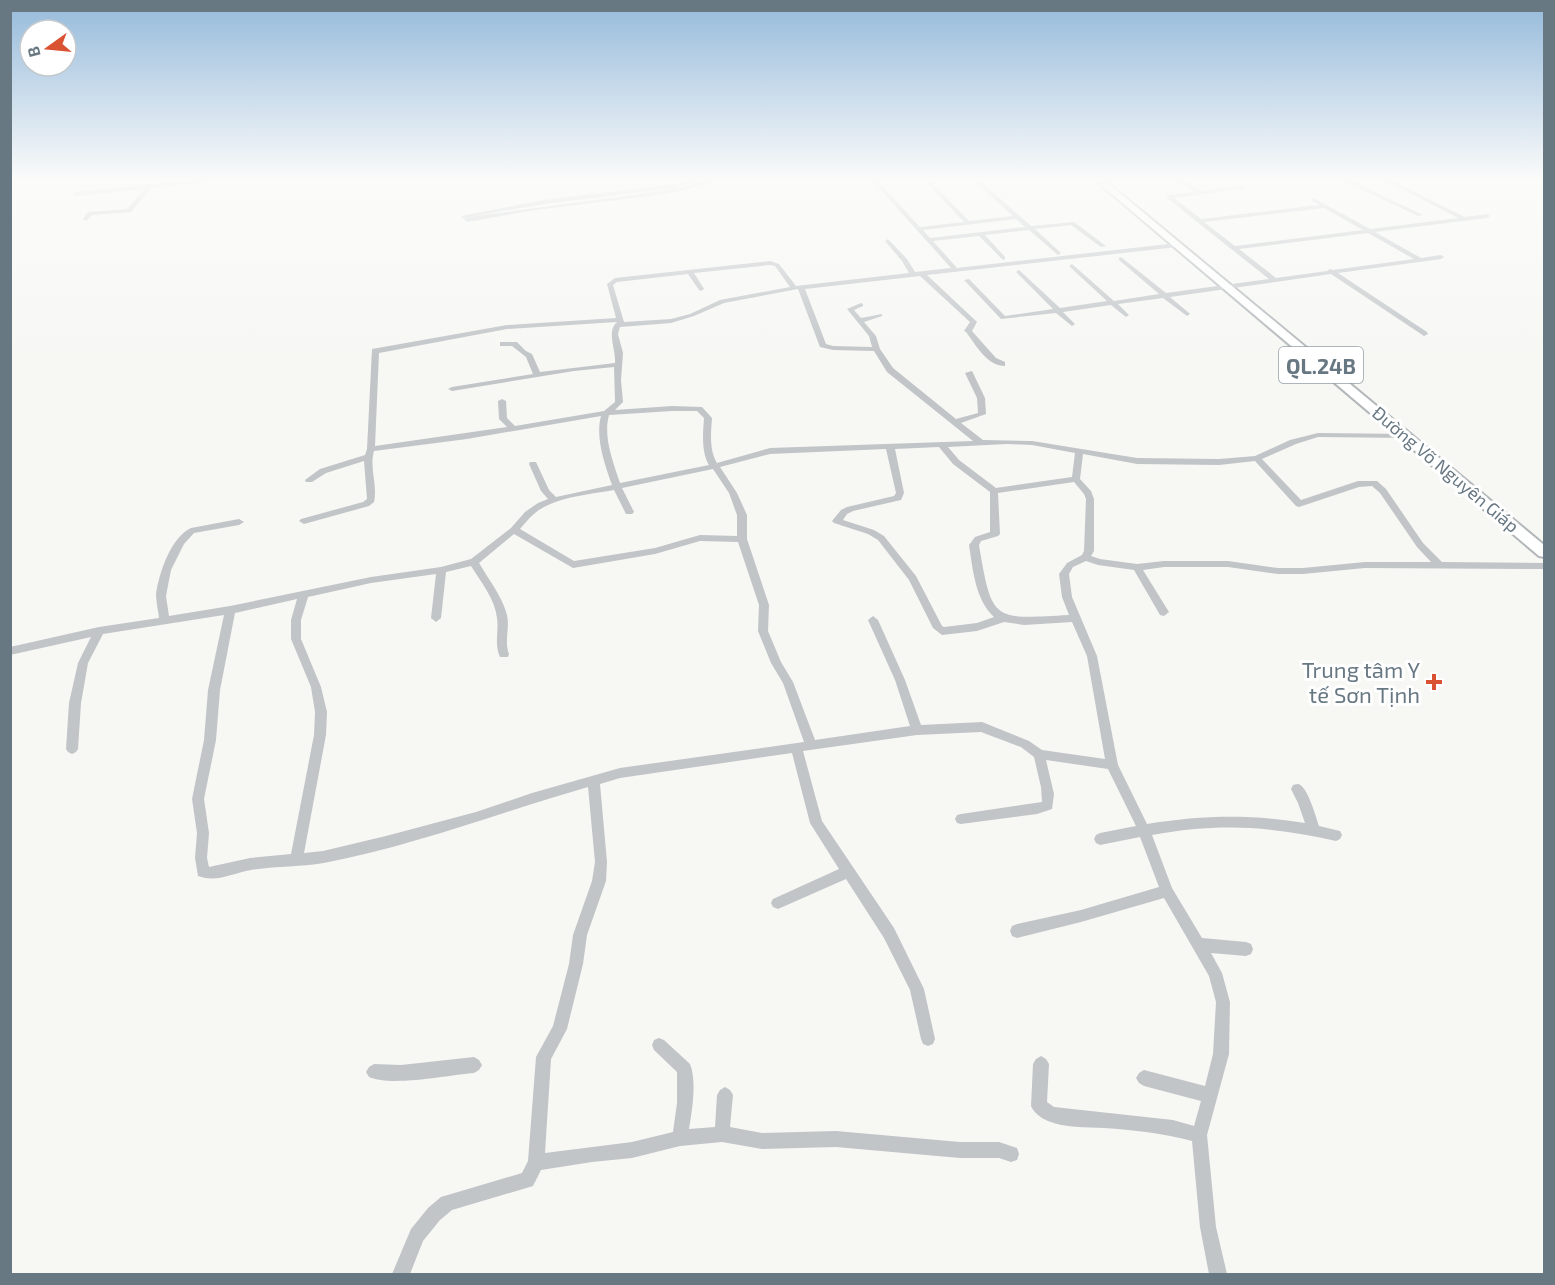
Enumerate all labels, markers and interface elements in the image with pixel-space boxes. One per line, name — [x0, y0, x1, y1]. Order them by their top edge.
north arrow — [18, 18, 78, 78]
text: B — [23, 45, 44, 59]
road number: QL.24B — [1279, 347, 1363, 383]
street label: Đường Võ Nguyên Giáp — [1368, 401, 1524, 537]
place label: Trung tâm Y tế Sơn Tịnh — [1302, 656, 1420, 707]
marker: Trung tâm Y tế Sơn Tịnh — [1425, 673, 1443, 691]

